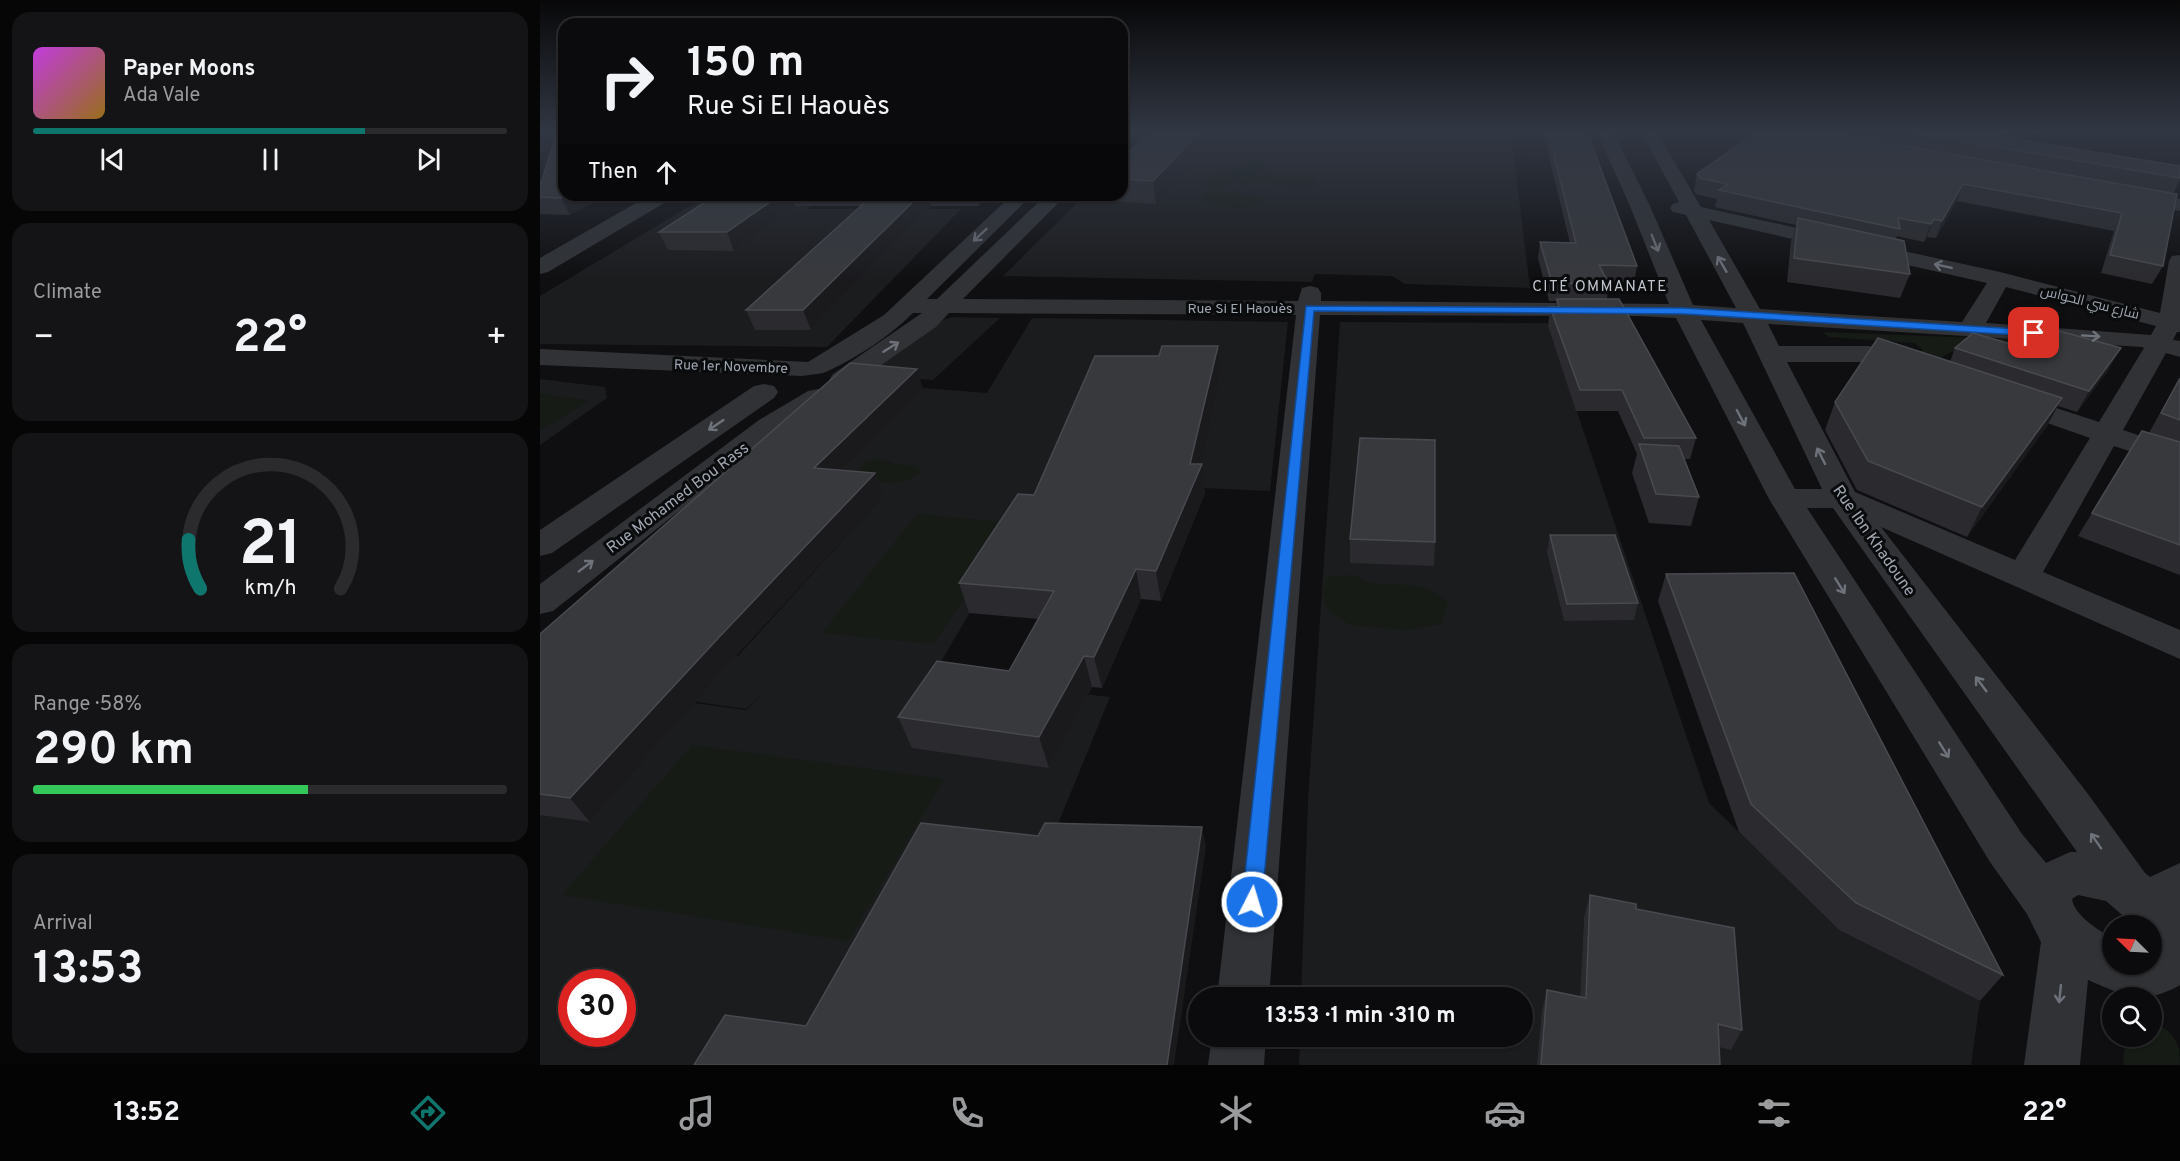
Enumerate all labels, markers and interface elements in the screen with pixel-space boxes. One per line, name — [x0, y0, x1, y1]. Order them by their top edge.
text: 150 m — [687, 38, 804, 91]
icon: right — [588, 42, 666, 120]
text: Paper Moons — [123, 56, 255, 83]
text: Ada Vale — [123, 83, 200, 109]
text: Rue Si El Haouès — [687, 90, 890, 124]
icon: previous — [96, 143, 129, 176]
icon: pause — [254, 143, 287, 176]
icon: next — [412, 143, 445, 176]
icon: ahead — [650, 156, 683, 189]
text: Then — [588, 159, 638, 186]
one-way arrow — [973, 228, 988, 242]
one-way arrow — [1650, 233, 1661, 252]
one-way arrow — [1716, 256, 1728, 273]
one-way arrow — [1934, 260, 1954, 271]
district label: CITÉ OMMANATE — [1532, 277, 1668, 297]
text: Climate — [33, 280, 102, 306]
street label: شارع سي الحواس — [2038, 283, 2141, 325]
street label: Rue Si El Haouès — [1187, 301, 1293, 318]
pin — [2008, 307, 2059, 358]
text: 22° — [233, 311, 307, 368]
icon: arrive — [2017, 316, 2050, 349]
text: − — [33, 318, 54, 360]
text: + — [486, 318, 507, 360]
one-way arrow — [2081, 331, 2101, 342]
one-way arrow — [882, 340, 899, 353]
street label: Rue 1er Novembre — [674, 357, 788, 378]
one-way arrow — [1736, 408, 1747, 426]
one-way arrow — [708, 419, 724, 431]
street label: Rue Mohamed Bou Rass — [603, 439, 753, 559]
one-way arrow — [1815, 448, 1827, 465]
street label: Rue Ibn Khadoune — [1828, 482, 1919, 601]
text: 21 — [238, 509, 302, 588]
one-way arrow — [578, 560, 594, 573]
text: km/h — [244, 576, 296, 603]
one-way arrow — [1834, 577, 1846, 594]
one-way arrow — [1974, 677, 1987, 693]
text: Range · 58% — [33, 692, 142, 718]
text: 290 km — [33, 723, 194, 780]
one-way arrow — [1939, 741, 1951, 758]
one-way arrow — [2090, 834, 2102, 850]
position arrow — [1220, 870, 1284, 934]
text: Arrival — [33, 911, 93, 937]
north arrow — [2102, 915, 2162, 975]
map controls — [2102, 915, 2162, 1047]
text: 13:53 — [33, 942, 143, 999]
speed limit sign: 30 — [558, 969, 636, 1047]
one-way arrow — [2054, 984, 2065, 1003]
button: search — [2102, 987, 2162, 1047]
text: 13:53 · 1 min · 310 m — [1266, 1003, 1455, 1030]
icon: directions — [407, 1092, 449, 1134]
icon: music — [676, 1092, 718, 1134]
icon: phone — [946, 1092, 988, 1134]
icon: climate — [1215, 1092, 1257, 1134]
icon: car — [1484, 1092, 1526, 1134]
icon: filters — [1753, 1092, 1795, 1134]
text: 13:52 — [114, 1096, 180, 1130]
text: 22° — [2022, 1096, 2066, 1130]

